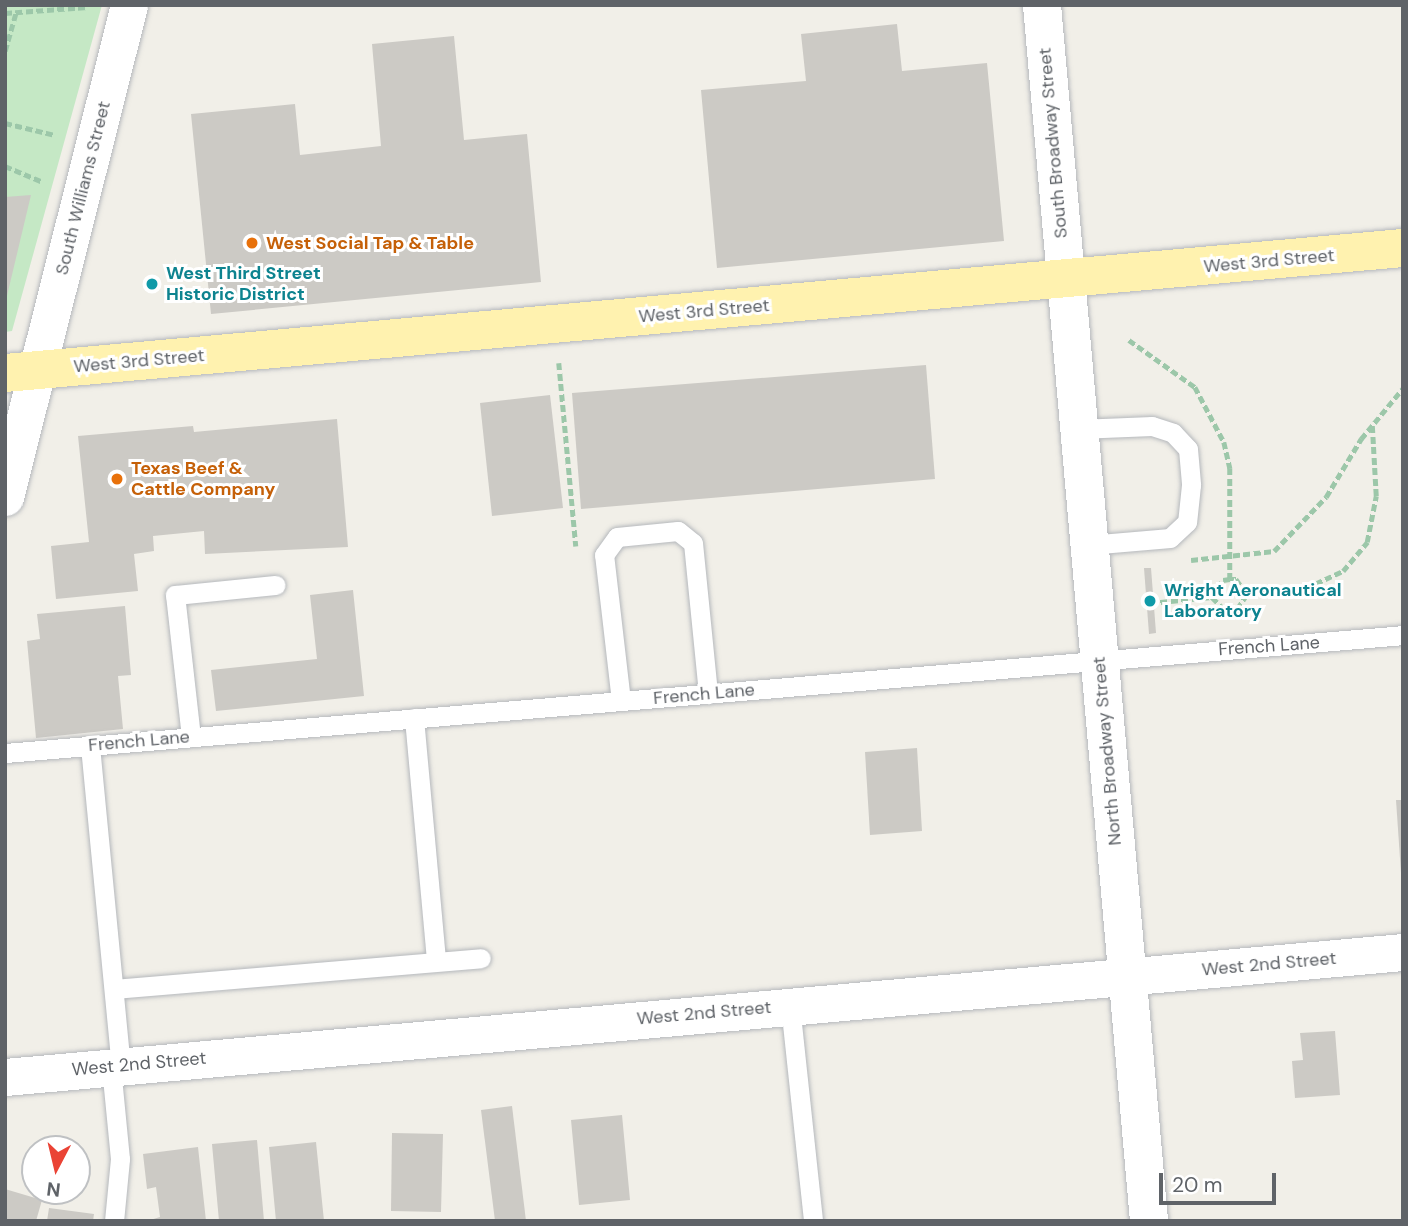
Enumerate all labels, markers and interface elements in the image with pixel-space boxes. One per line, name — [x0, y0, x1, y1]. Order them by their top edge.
street label: South Broadway Street — [1034, 47, 1072, 239]
street label: South Williams Street — [51, 99, 115, 277]
place label: West Social Tap & Table — [266, 232, 474, 254]
marker: West Social Tap & Table — [244, 235, 260, 251]
street label: West 3rd Street — [1203, 245, 1335, 277]
place label: West Third Street Historic District — [166, 263, 321, 306]
marker: West Third Street Historic District — [144, 276, 160, 292]
street label: West 3rd Street — [638, 295, 770, 327]
street label: West 3rd Street — [73, 345, 205, 377]
place label: Texas Beef & Cattle Company — [131, 458, 275, 500]
marker: Texas Beef & Cattle Company — [109, 471, 125, 487]
place label: Wright Aeronautical Laboratory — [1164, 580, 1342, 622]
marker: Wright Aeronautical Laboratory — [1142, 593, 1158, 609]
street label: French Lane — [1217, 632, 1321, 660]
street label: North Broadway Street — [1088, 656, 1126, 846]
street label: French Lane — [652, 679, 756, 709]
street label: French Lane — [87, 726, 191, 756]
street label: West 2nd Street — [1201, 947, 1337, 981]
street label: West 2nd Street — [636, 996, 772, 1030]
street label: West 2nd Street — [71, 1047, 207, 1081]
north arrow — [21, 1135, 91, 1205]
scale bar — [1163, 1160, 1280, 1204]
text: 20 m — [1172, 1171, 1223, 1199]
text: N — [45, 1176, 62, 1203]

